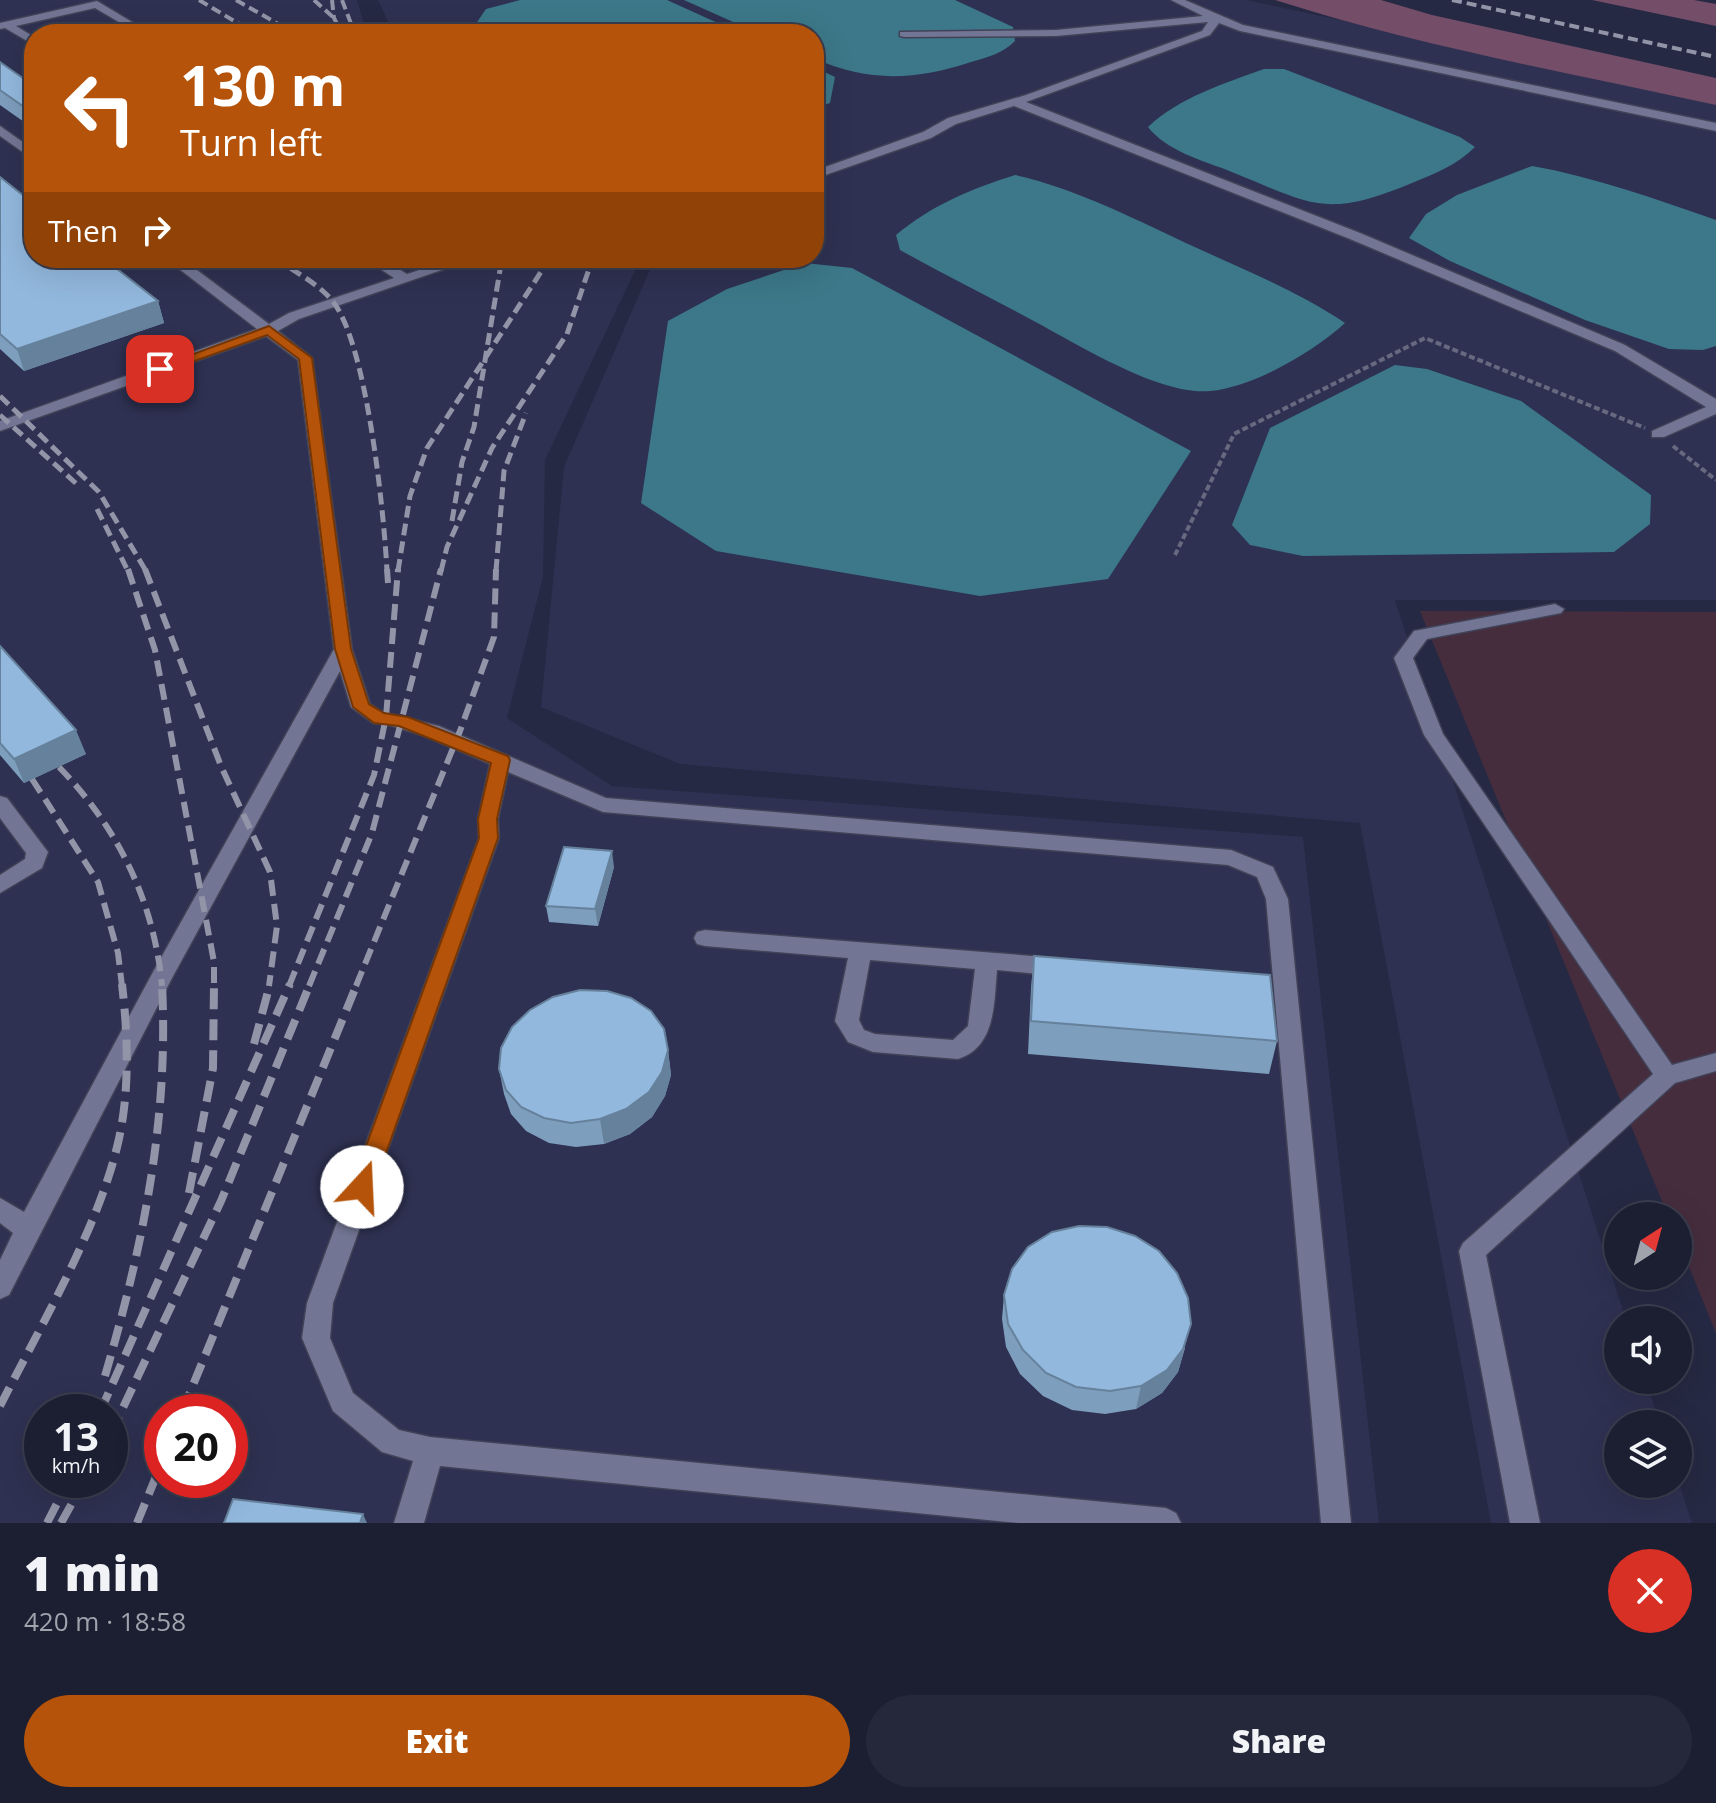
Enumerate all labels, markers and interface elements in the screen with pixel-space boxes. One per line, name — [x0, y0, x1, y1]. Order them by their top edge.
text: 130 m — [180, 46, 346, 122]
icon: left — [48, 56, 152, 160]
text: Turn left — [180, 118, 322, 167]
icon: right — [134, 208, 178, 252]
text: Then — [48, 210, 118, 251]
pin — [126, 335, 194, 403]
icon: arrive — [138, 347, 182, 391]
position arrow — [320, 1145, 404, 1229]
north arrow — [1604, 1202, 1692, 1290]
map controls — [1604, 1202, 1692, 1498]
button: sound — [1604, 1306, 1692, 1394]
speed limit sign: 20 — [144, 1394, 248, 1498]
text: 13 — [53, 1408, 99, 1463]
button: layers — [1604, 1410, 1692, 1498]
text: km/h — [52, 1452, 100, 1479]
text: 1 min — [24, 1540, 160, 1605]
button: close — [1608, 1549, 1692, 1633]
text: 420 m · 18:58 — [24, 1603, 186, 1639]
button: Exit — [24, 1695, 850, 1787]
button: Share — [866, 1695, 1692, 1787]

